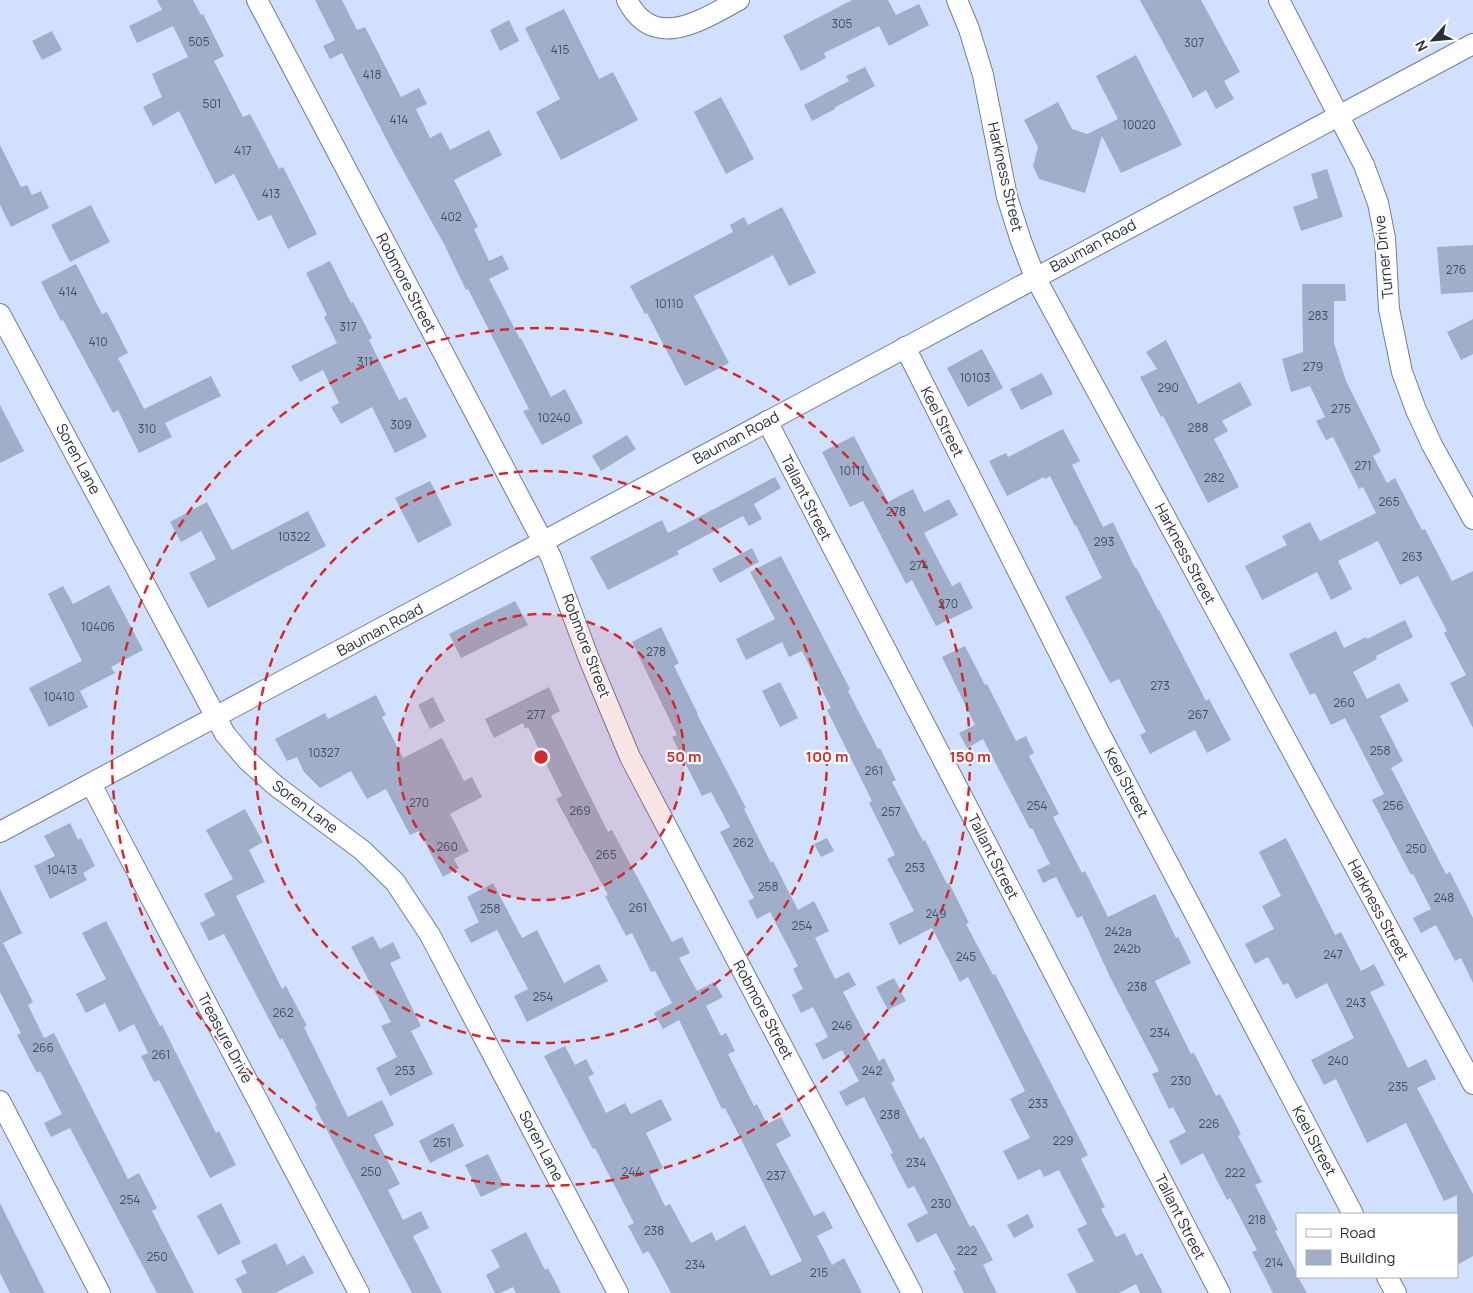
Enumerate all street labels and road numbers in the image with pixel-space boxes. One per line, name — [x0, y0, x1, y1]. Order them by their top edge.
street label: Harkness Street — [983, 120, 1028, 234]
street label: Bauman Road — [1046, 214, 1140, 277]
street label: Turner Drive — [1369, 214, 1398, 300]
street label: Robmore Street — [371, 229, 441, 336]
street label: Keel Street — [916, 383, 969, 461]
street label: Bauman Road — [689, 406, 783, 469]
street label: Soren Lane — [51, 420, 106, 498]
street label: Tallant Street — [776, 451, 837, 544]
street label: Harkness Street — [1150, 499, 1221, 608]
street label: Robmore Street — [557, 591, 616, 701]
street label: Bauman Road — [333, 598, 427, 661]
street label: Keel Street — [1099, 744, 1154, 821]
street label: Soren Lane — [268, 775, 343, 838]
street label: Tallant Street — [963, 810, 1024, 903]
street label: Harkness Street — [1343, 855, 1414, 964]
street label: Robmore Street — [728, 956, 798, 1063]
street label: Treasure Drive — [193, 989, 258, 1087]
street label: Keel Street — [1287, 1102, 1342, 1179]
street label: Soren Lane — [514, 1107, 569, 1185]
street label: Tallant Street — [1150, 1170, 1211, 1263]

